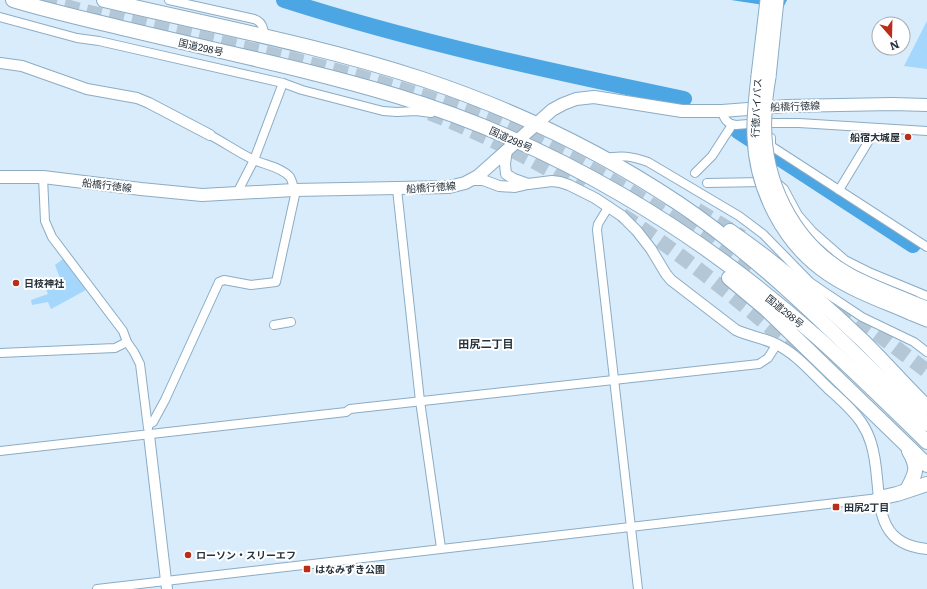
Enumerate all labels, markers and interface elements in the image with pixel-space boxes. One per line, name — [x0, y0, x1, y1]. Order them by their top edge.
north arrow — [871, 16, 911, 56]
street label: 国道298号 — [177, 34, 225, 59]
text: N — [888, 37, 902, 55]
street label: 行徳バイパス — [746, 78, 765, 138]
street label: 船橋行徳線 — [770, 97, 820, 114]
street label: 国道298号 — [487, 122, 535, 155]
place label: 船宿大城屋 — [850, 129, 900, 144]
marker: 船宿大城屋 — [903, 132, 913, 142]
street label: 船橋行徳線 — [81, 174, 133, 195]
street label: 船橋行徳線 — [406, 177, 456, 196]
place label: 日枝神社 — [24, 275, 65, 290]
marker: 日枝神社 — [11, 278, 21, 288]
street label: 国道298号 — [763, 290, 808, 331]
district label: 田尻二丁目 — [459, 335, 514, 351]
place label: 田尻2丁目 — [844, 499, 889, 514]
marker: 田尻2丁目 — [831, 502, 841, 512]
place label: ローソン・スリーエフ — [196, 547, 296, 562]
marker: ローソン・スリーエフ — [183, 550, 193, 560]
place label: はなみずき公園 — [315, 561, 385, 576]
marker: はなみずき公園 — [302, 564, 312, 574]

